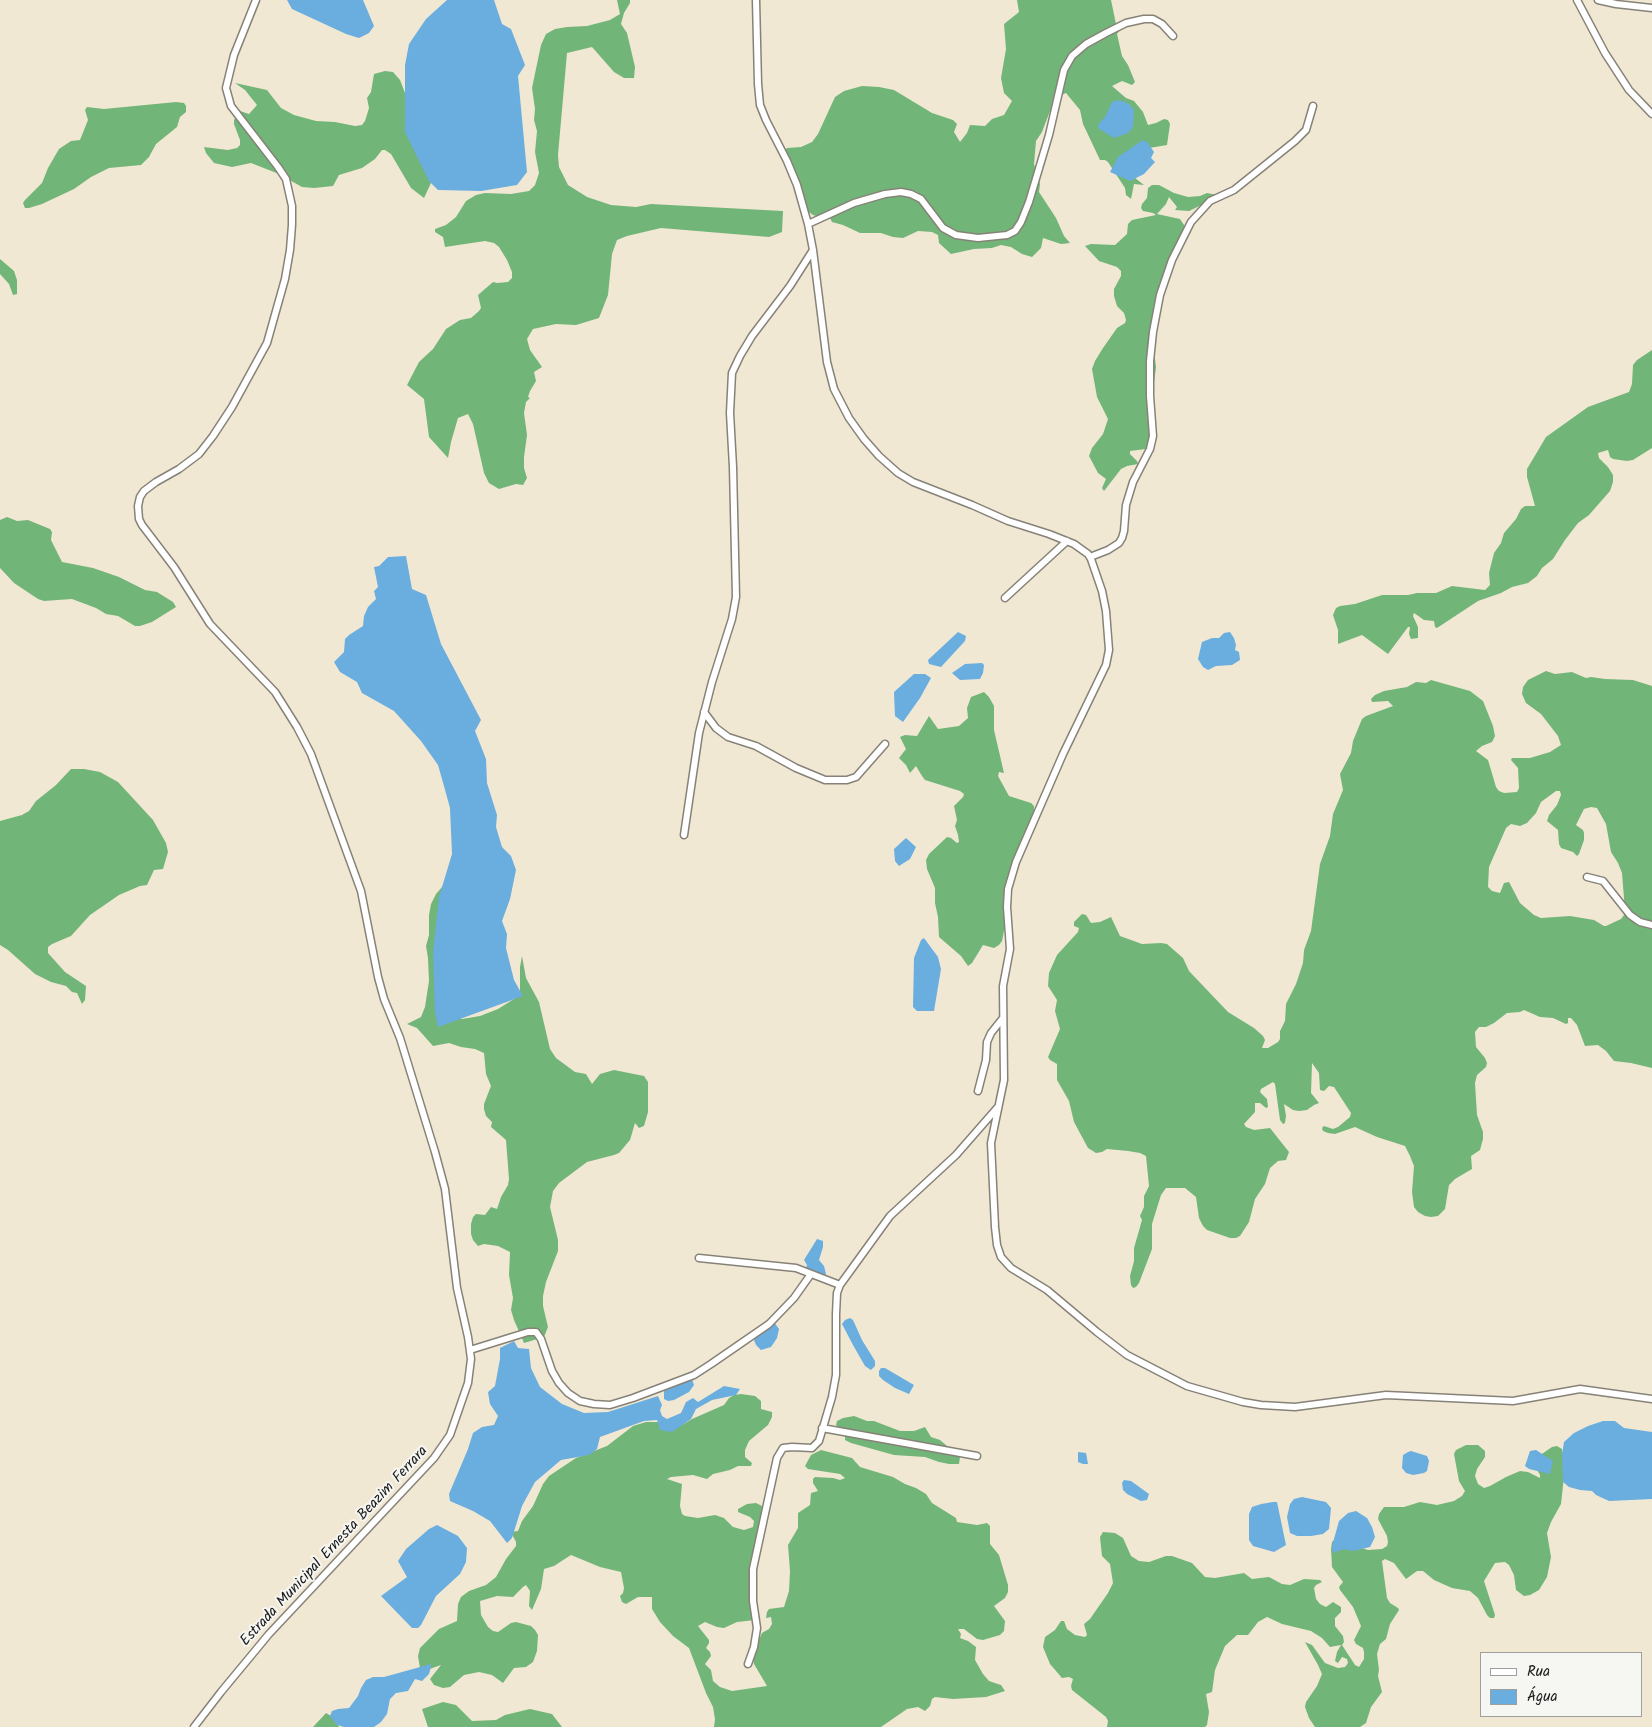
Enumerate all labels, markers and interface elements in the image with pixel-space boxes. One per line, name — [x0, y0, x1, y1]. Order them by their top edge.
street label: Estrada Municipal Ernesta Beazim Ferrara — [237, 1443, 433, 1651]
legend — [1480, 1652, 1642, 1717]
text: Rua — [1527, 1660, 1550, 1684]
text: Água — [1527, 1685, 1558, 1709]

